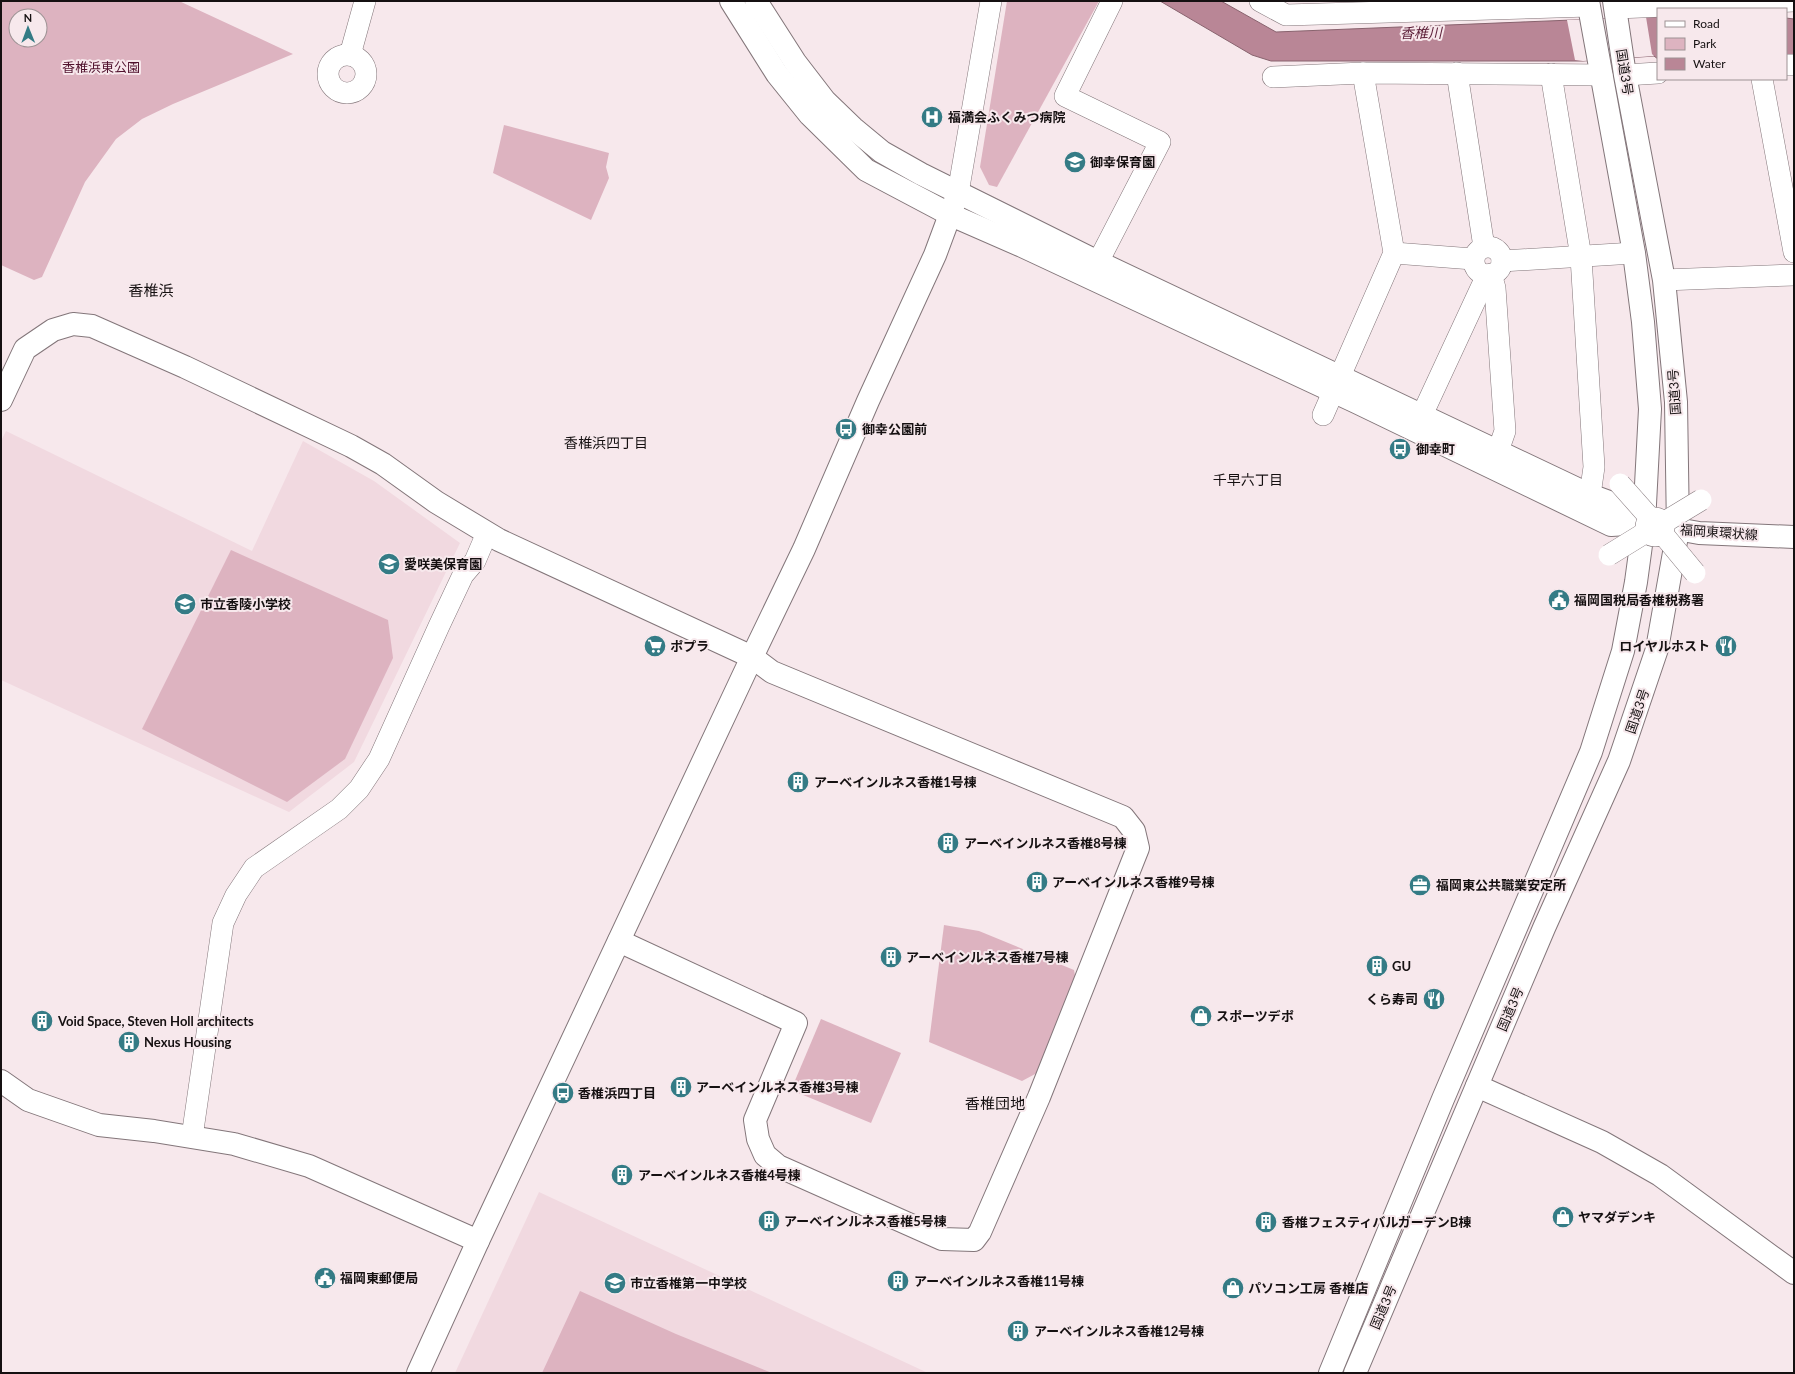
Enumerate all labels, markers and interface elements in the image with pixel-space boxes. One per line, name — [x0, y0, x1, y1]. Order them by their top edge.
north arrow — [8, 8, 48, 48]
legend — [1657, 8, 1787, 80]
text: N — [23, 11, 32, 24]
text: Road — [1693, 16, 1720, 31]
water label: 香椎川 — [1400, 24, 1444, 41]
text: Park — [1693, 36, 1717, 51]
street label: 国道3号 — [1613, 48, 1637, 96]
text: Water — [1693, 56, 1726, 71]
park label: 香椎浜東公園 — [62, 59, 140, 75]
hospital icon: 福満会ふくみつ病院 — [919, 104, 945, 130]
place label: 福満会ふくみつ病院 — [948, 109, 1066, 125]
school or university icon: 御幸保育園 — [1062, 149, 1088, 175]
place label: 御幸保育園 — [1090, 154, 1155, 170]
district label: 香椎浜 — [128, 281, 174, 299]
street label: 国道3号 — [1664, 368, 1684, 416]
bus stop icon: 御幸公園前 — [833, 416, 859, 442]
place label: 御幸公園前 — [862, 421, 927, 437]
district label: 香椎浜四丁目 — [564, 434, 648, 451]
bus stop icon: 御幸町 — [1387, 436, 1413, 462]
place label: 御幸町 — [1416, 441, 1455, 457]
district label: 千早六丁目 — [1213, 471, 1283, 488]
street label: 福岡東環状線 — [1680, 521, 1758, 543]
school or university icon: 愛咲美保育園 — [376, 551, 402, 577]
place label: 愛咲美保育園 — [404, 556, 482, 572]
public building icon: 福岡国税局香椎税務署 — [1546, 587, 1572, 613]
school or university icon: 市立香陵小学校 — [172, 591, 198, 617]
place label: 福岡国税局香椎税務署 — [1574, 592, 1704, 608]
place label: 市立香陵小学校 — [200, 596, 291, 612]
supermarket icon: ポプラ — [642, 633, 668, 659]
restaurant icon: ロイヤルホスト — [1713, 633, 1739, 659]
place label: ポプラ — [670, 638, 709, 654]
place label: ロイヤルホスト — [1619, 638, 1710, 654]
street label: 国道3号 — [1622, 686, 1652, 736]
building icon: アーベインルネス香椎1号棟 — [785, 769, 811, 795]
place label: アーベインルネス香椎1号棟 — [814, 774, 977, 790]
building icon: アーベインルネス香椎8号棟 — [935, 830, 961, 856]
place label: アーベインルネス香椎8号棟 — [964, 835, 1127, 851]
building icon: アーベインルネス香椎9号棟 — [1024, 869, 1050, 895]
office icon: 福岡東公共職業安定所 — [1407, 872, 1433, 898]
place label: アーベインルネス香椎9号棟 — [1052, 874, 1215, 890]
place label: 福岡東公共職業安定所 — [1436, 877, 1566, 893]
building icon: アーベインルネス香椎7号棟 — [878, 944, 904, 970]
place label: アーベインルネス香椎7号棟 — [906, 949, 1069, 965]
building icon: GU — [1364, 953, 1390, 979]
place label: GU — [1392, 958, 1411, 974]
street label: 国道3号 — [1494, 984, 1526, 1034]
restaurant icon: くら寿司 — [1421, 986, 1447, 1012]
place label: くら寿司 — [1366, 991, 1418, 1007]
shop icon: スポーツデポ — [1188, 1003, 1214, 1029]
building icon: Void Space, Steven Holl architects — [29, 1008, 55, 1034]
place label: スポーツデポ — [1216, 1008, 1294, 1024]
place label: Void Space, Steven Holl architects — [57, 1013, 254, 1029]
building icon: Nexus Housing — [116, 1029, 142, 1055]
place label: Nexus Housing — [144, 1034, 232, 1050]
building icon: アーベインルネス香椎3号棟 — [668, 1074, 694, 1100]
place label: アーベインルネス香椎3号棟 — [696, 1079, 859, 1095]
bus stop icon: 香椎浜四丁目 — [550, 1080, 576, 1106]
place label: 香椎浜四丁目 — [578, 1085, 656, 1101]
district label: 香椎団地 — [965, 1094, 1025, 1112]
building icon: アーベインルネス香椎4号棟 — [609, 1162, 635, 1188]
place label: アーベインルネス香椎4号棟 — [638, 1167, 801, 1183]
shop icon: ヤマダデンキ — [1550, 1204, 1576, 1230]
building icon: アーベインルネス香椎5号棟 — [756, 1208, 782, 1234]
building icon: 香椎フェスティバルガーデンB棟 — [1253, 1209, 1279, 1235]
place label: ヤマダデンキ — [1578, 1209, 1656, 1225]
place label: アーベインルネス香椎5号棟 — [784, 1213, 947, 1229]
place label: 香椎フェスティバルガーデンB棟 — [1282, 1214, 1471, 1230]
public building icon: 福岡東郵便局 — [312, 1265, 338, 1291]
building icon: アーベインルネス香椎11号棟 — [885, 1268, 911, 1294]
place label: 福岡東郵便局 — [340, 1270, 418, 1286]
school or university icon: 市立香椎第一中学校 — [602, 1270, 628, 1296]
place label: アーベインルネス香椎11号棟 — [914, 1273, 1084, 1289]
place label: 市立香椎第一中学校 — [630, 1275, 747, 1291]
shop icon: パソコン工房 香椎店 — [1220, 1275, 1246, 1301]
place label: パソコン工房 香椎店 — [1248, 1280, 1368, 1296]
street label: 国道3号 — [1367, 1282, 1399, 1332]
building icon: アーベインルネス香椎12号棟 — [1005, 1318, 1031, 1344]
place label: アーベインルネス香椎12号棟 — [1034, 1323, 1204, 1339]

